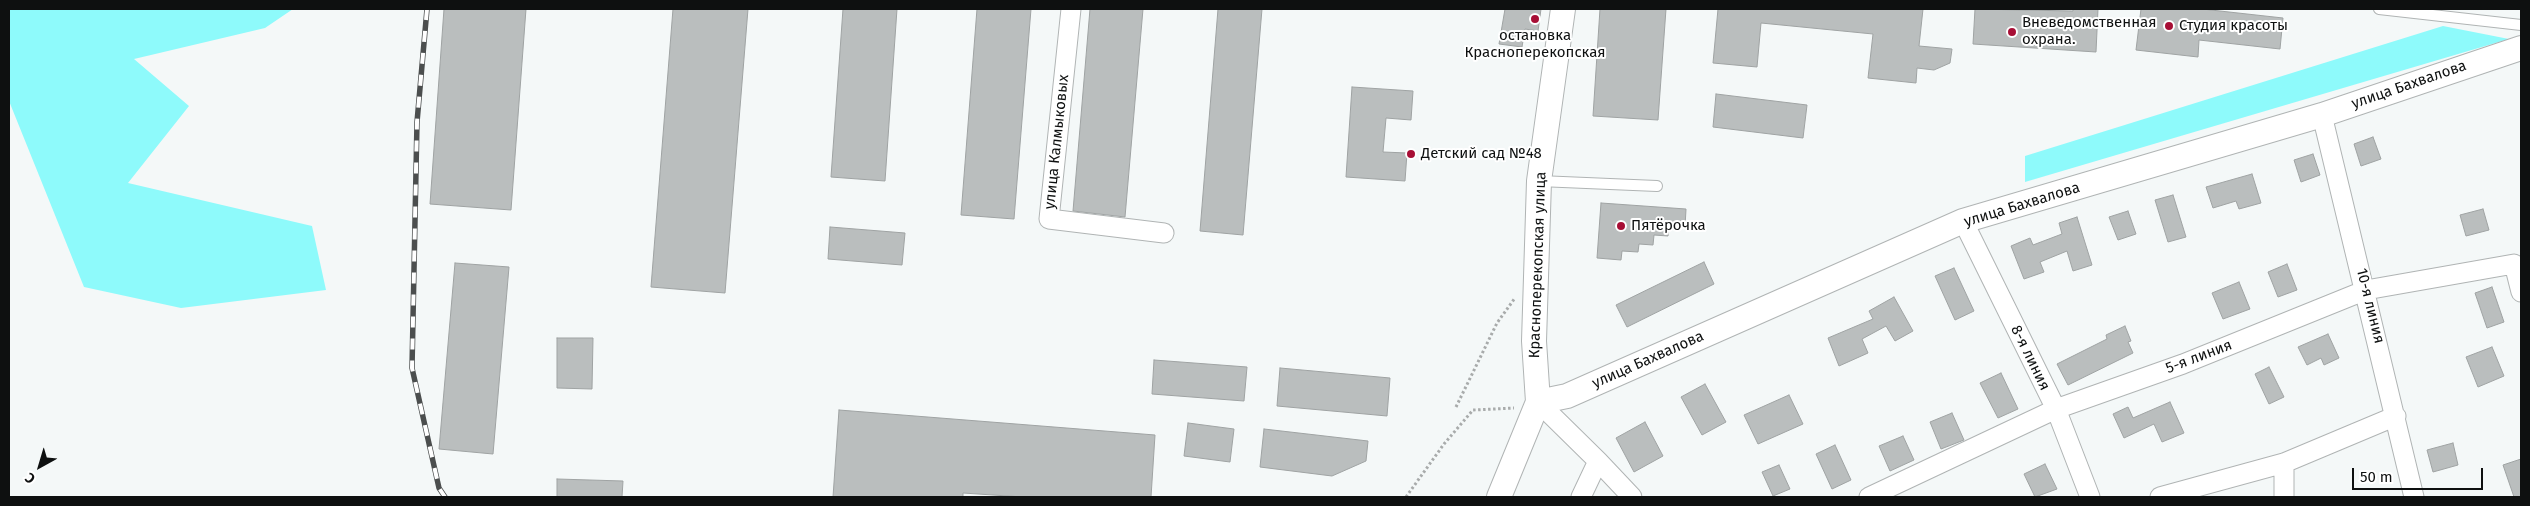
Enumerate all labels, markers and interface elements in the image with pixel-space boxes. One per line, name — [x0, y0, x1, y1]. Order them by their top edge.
marker: остановка Красноперекопская — [1529, 13, 1541, 25]
place label: Вневедомственная охрана. — [2022, 14, 2157, 49]
place label: Студия красоты — [2179, 17, 2288, 35]
marker: Студия красоты — [2163, 20, 2175, 32]
marker: Вневедомственная охрана. — [2006, 26, 2018, 38]
place label: остановка Красноперекопская — [1464, 27, 1606, 62]
street label: улица Бахвалова — [2349, 57, 2469, 113]
street label: улица Калмыковых — [1041, 74, 1073, 210]
place label: Детский сад №48 — [1421, 145, 1542, 163]
marker: Детский сад №48 — [1405, 148, 1417, 160]
street label: Красноперекопская улица — [1526, 171, 1550, 359]
street label: улица Бахвалова — [1962, 179, 2082, 231]
place label: Пятёрочка — [1631, 217, 1706, 235]
marker: Пятёрочка — [1615, 220, 1627, 232]
street label: 10-я линия — [2352, 267, 2388, 345]
street label: 8-я линия — [2007, 323, 2053, 393]
street label: улица Бахвалова — [1589, 327, 1707, 393]
street label: 5-я линия — [2163, 336, 2235, 378]
north arrow — [15, 441, 65, 491]
scale bar — [2355, 458, 2486, 490]
text: 50 m — [2360, 468, 2393, 486]
text: С — [22, 469, 39, 487]

